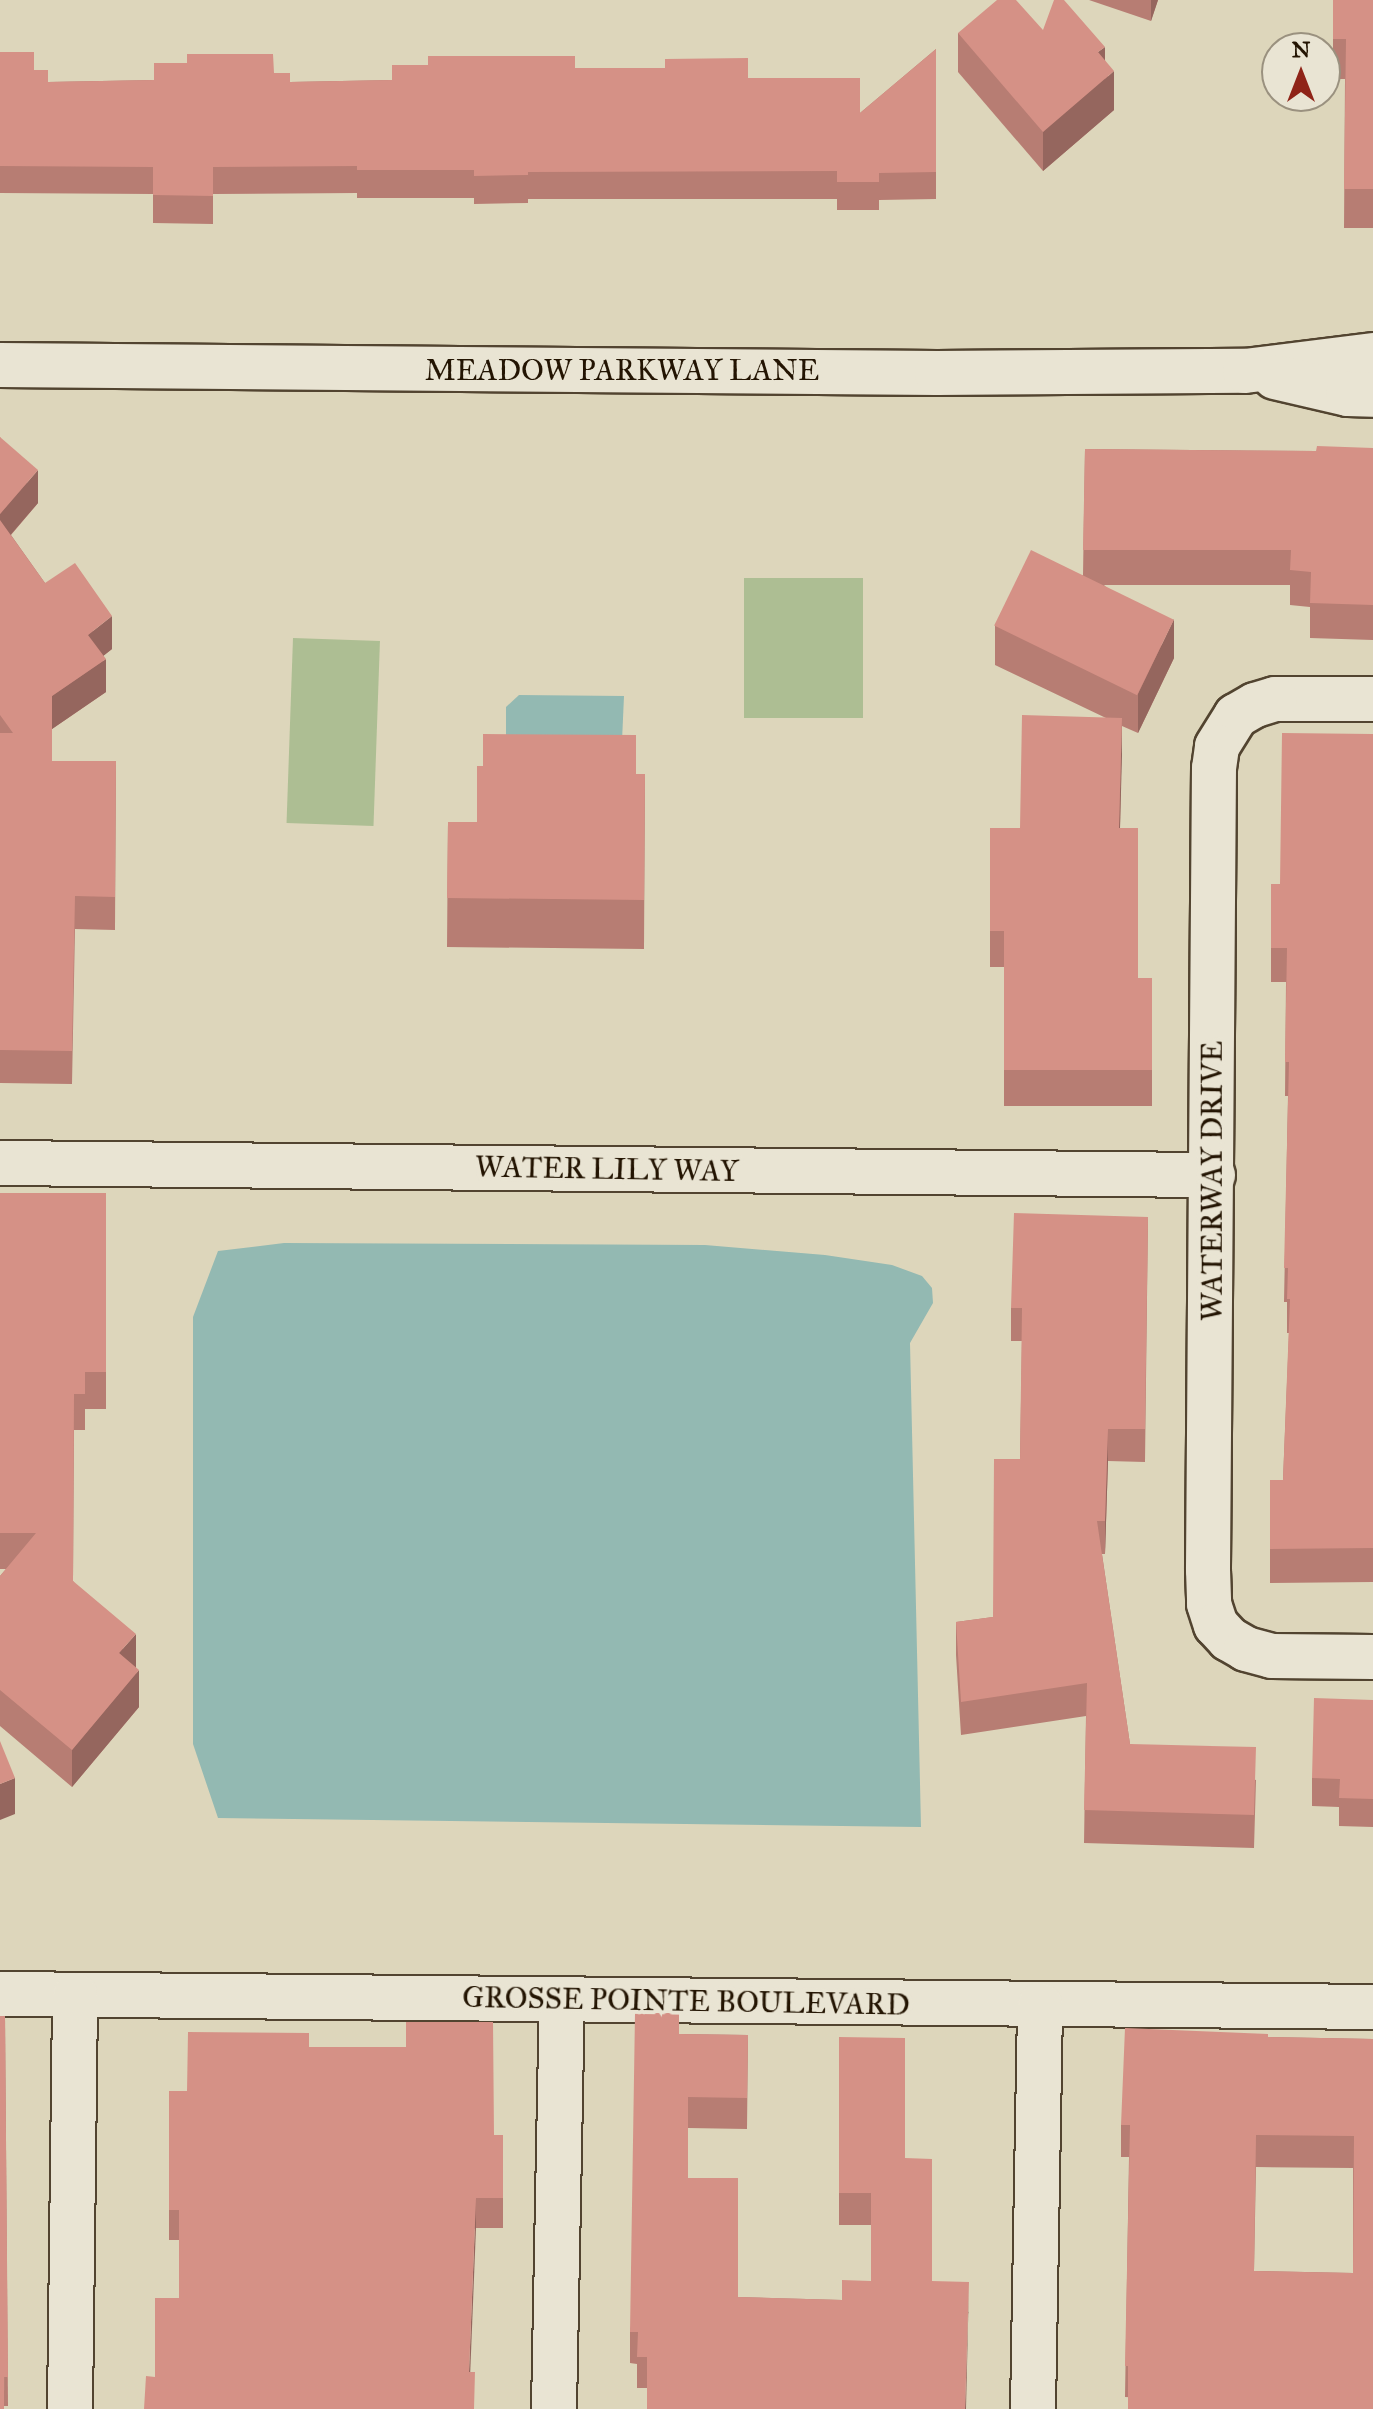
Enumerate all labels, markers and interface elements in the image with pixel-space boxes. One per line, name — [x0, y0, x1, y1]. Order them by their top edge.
north arrow — [1261, 32, 1341, 112]
text: N — [1292, 36, 1310, 63]
street label: MEADOW PARKWAY LANE — [425, 352, 819, 388]
street label: WATERWAY DRIVE — [1194, 1041, 1230, 1321]
street label: WATER LILY WAY — [475, 1149, 739, 1189]
street label: GROSSE POINTE BOULEVARD — [462, 1979, 910, 2023]

